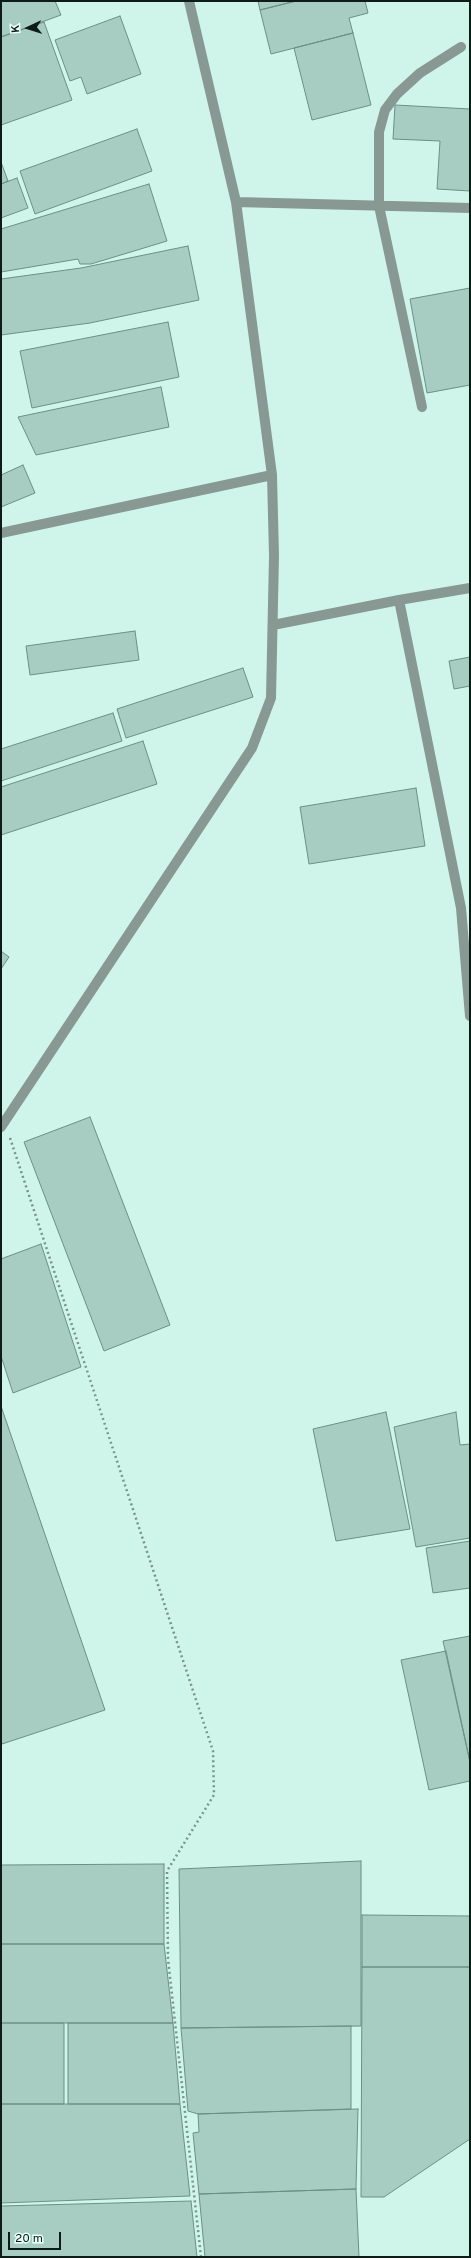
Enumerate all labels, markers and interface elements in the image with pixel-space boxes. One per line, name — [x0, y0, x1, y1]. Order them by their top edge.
north arrow — [8, 8, 48, 48]
text: K — [9, 24, 23, 33]
scale bar — [10, 2224, 63, 2250]
text: 20 m — [15, 2231, 43, 2247]

